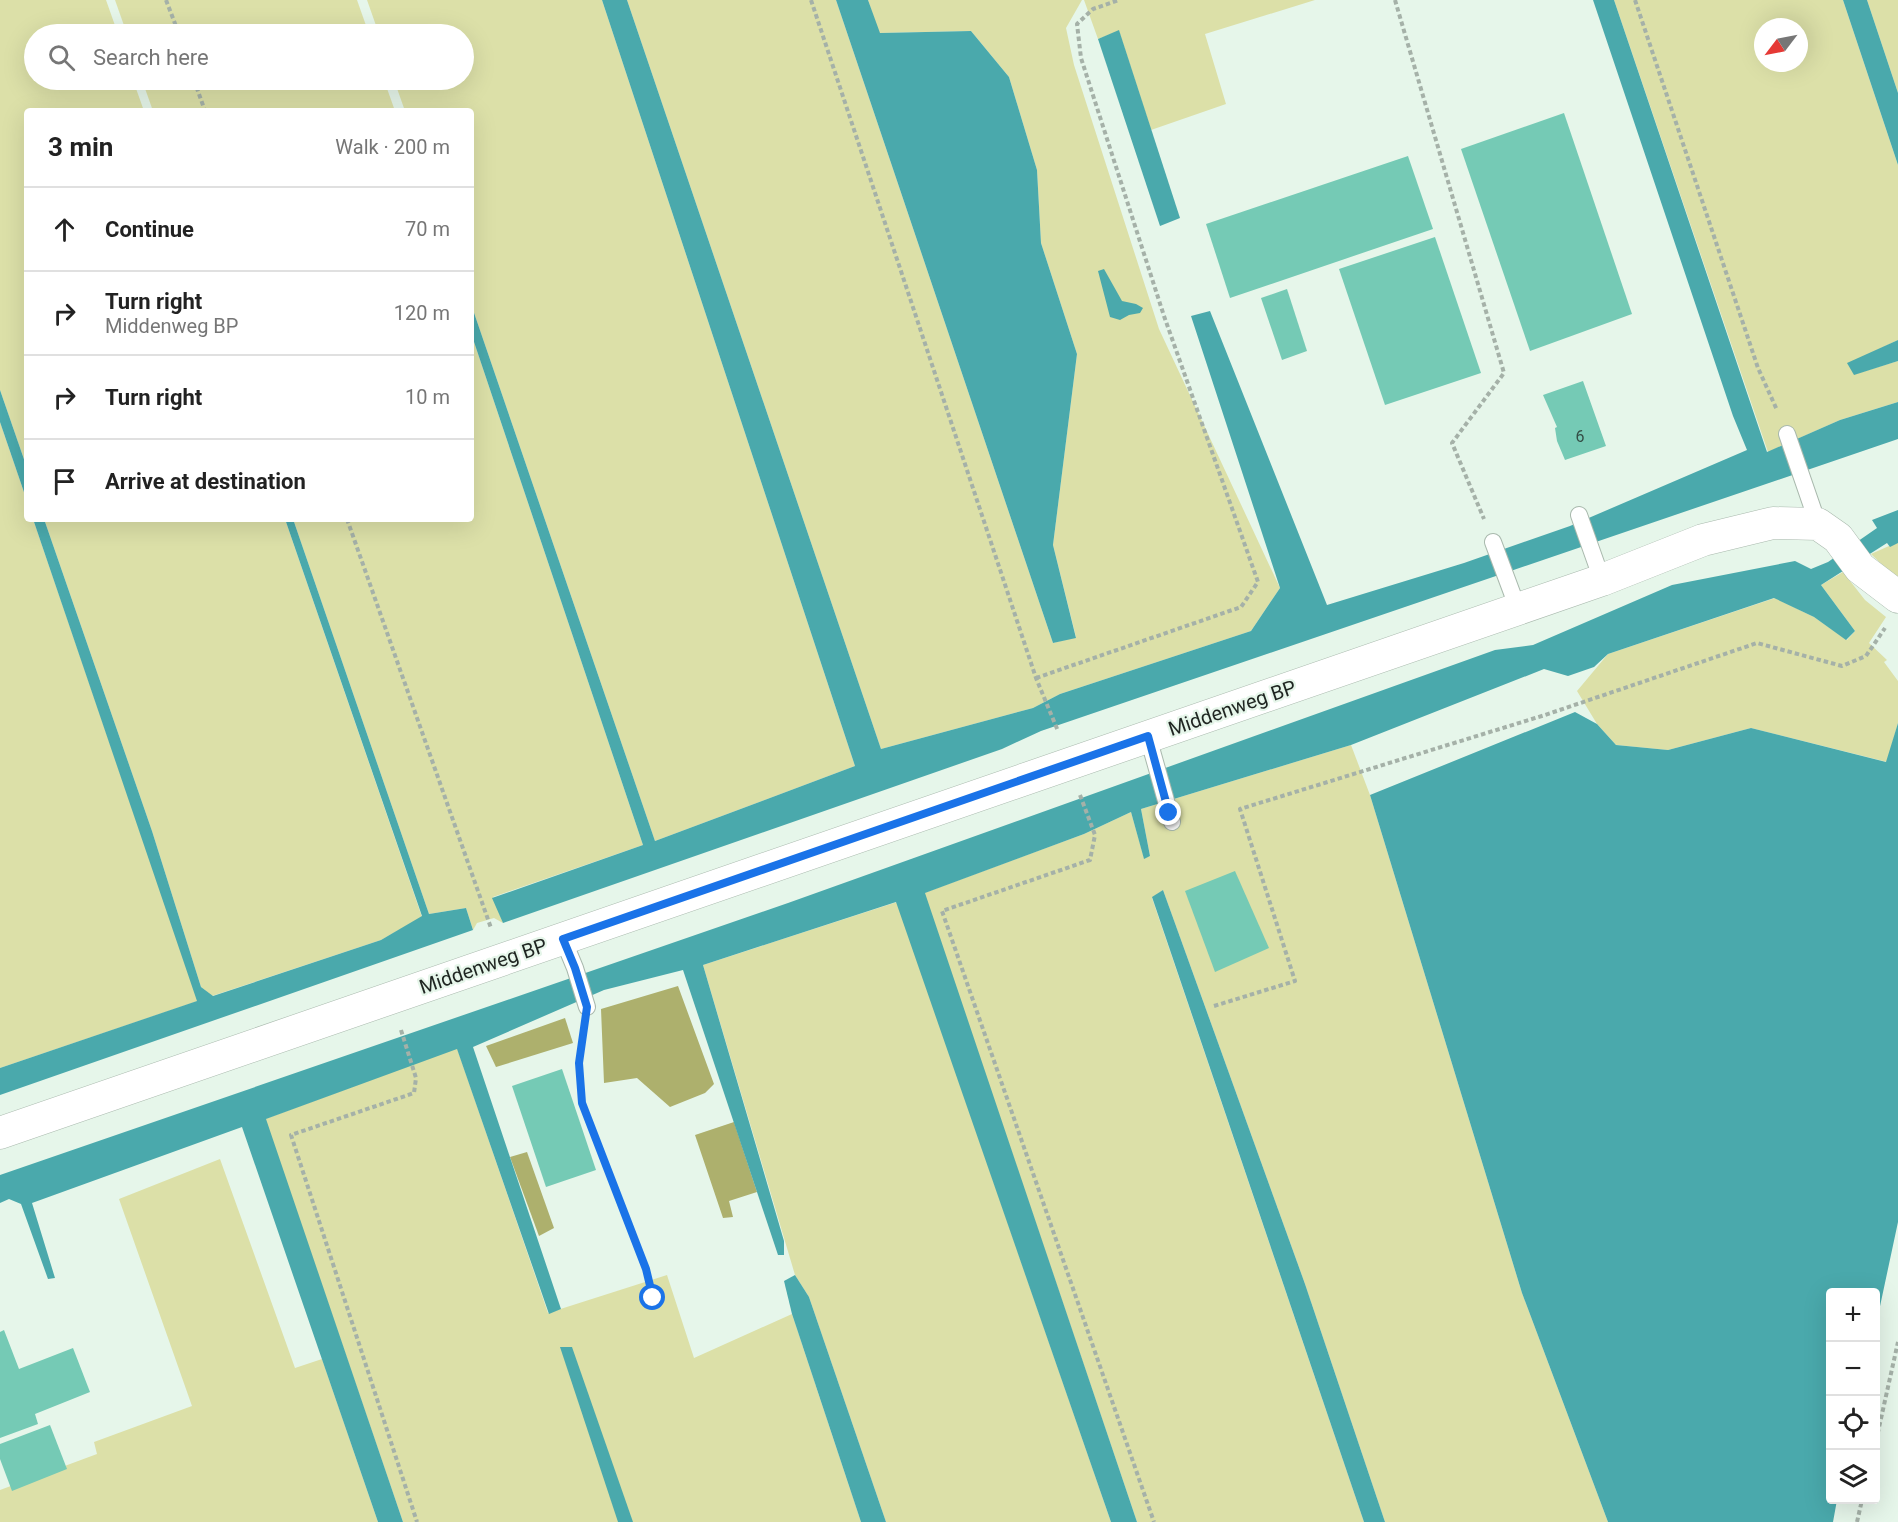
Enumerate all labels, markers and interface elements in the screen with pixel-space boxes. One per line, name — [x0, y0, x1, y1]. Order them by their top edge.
north arrow — [1754, 18, 1808, 72]
search box — [24, 24, 474, 90]
icon: search — [45, 41, 78, 74]
text: Search here — [93, 45, 209, 70]
text: 3 min — [48, 132, 113, 162]
text: Walk · 200 m — [335, 135, 450, 159]
icon: ahead — [48, 213, 81, 246]
text: Continue — [105, 217, 194, 242]
text: 70 m — [405, 217, 450, 241]
text: Turn right — [105, 289, 202, 314]
icon: right — [48, 297, 81, 330]
text: 120 m — [394, 301, 450, 325]
text: Middenweg BP — [105, 314, 238, 338]
icon: right — [48, 381, 81, 414]
text: Turn right — [105, 385, 202, 410]
text: 10 m — [405, 385, 450, 409]
house number: 6 — [1576, 427, 1585, 446]
icon: arrive — [48, 465, 81, 498]
text: Arrive at destination — [105, 469, 306, 494]
street label: Middenweg BP — [1165, 675, 1299, 741]
route end — [1155, 799, 1181, 825]
street label: Middenweg BP — [416, 933, 550, 999]
route start — [639, 1284, 665, 1310]
map controls — [1826, 1288, 1880, 1504]
button: + — [1826, 1288, 1880, 1342]
button: − — [1826, 1342, 1880, 1396]
button: locate — [1826, 1396, 1880, 1450]
button: layers — [1826, 1450, 1880, 1504]

